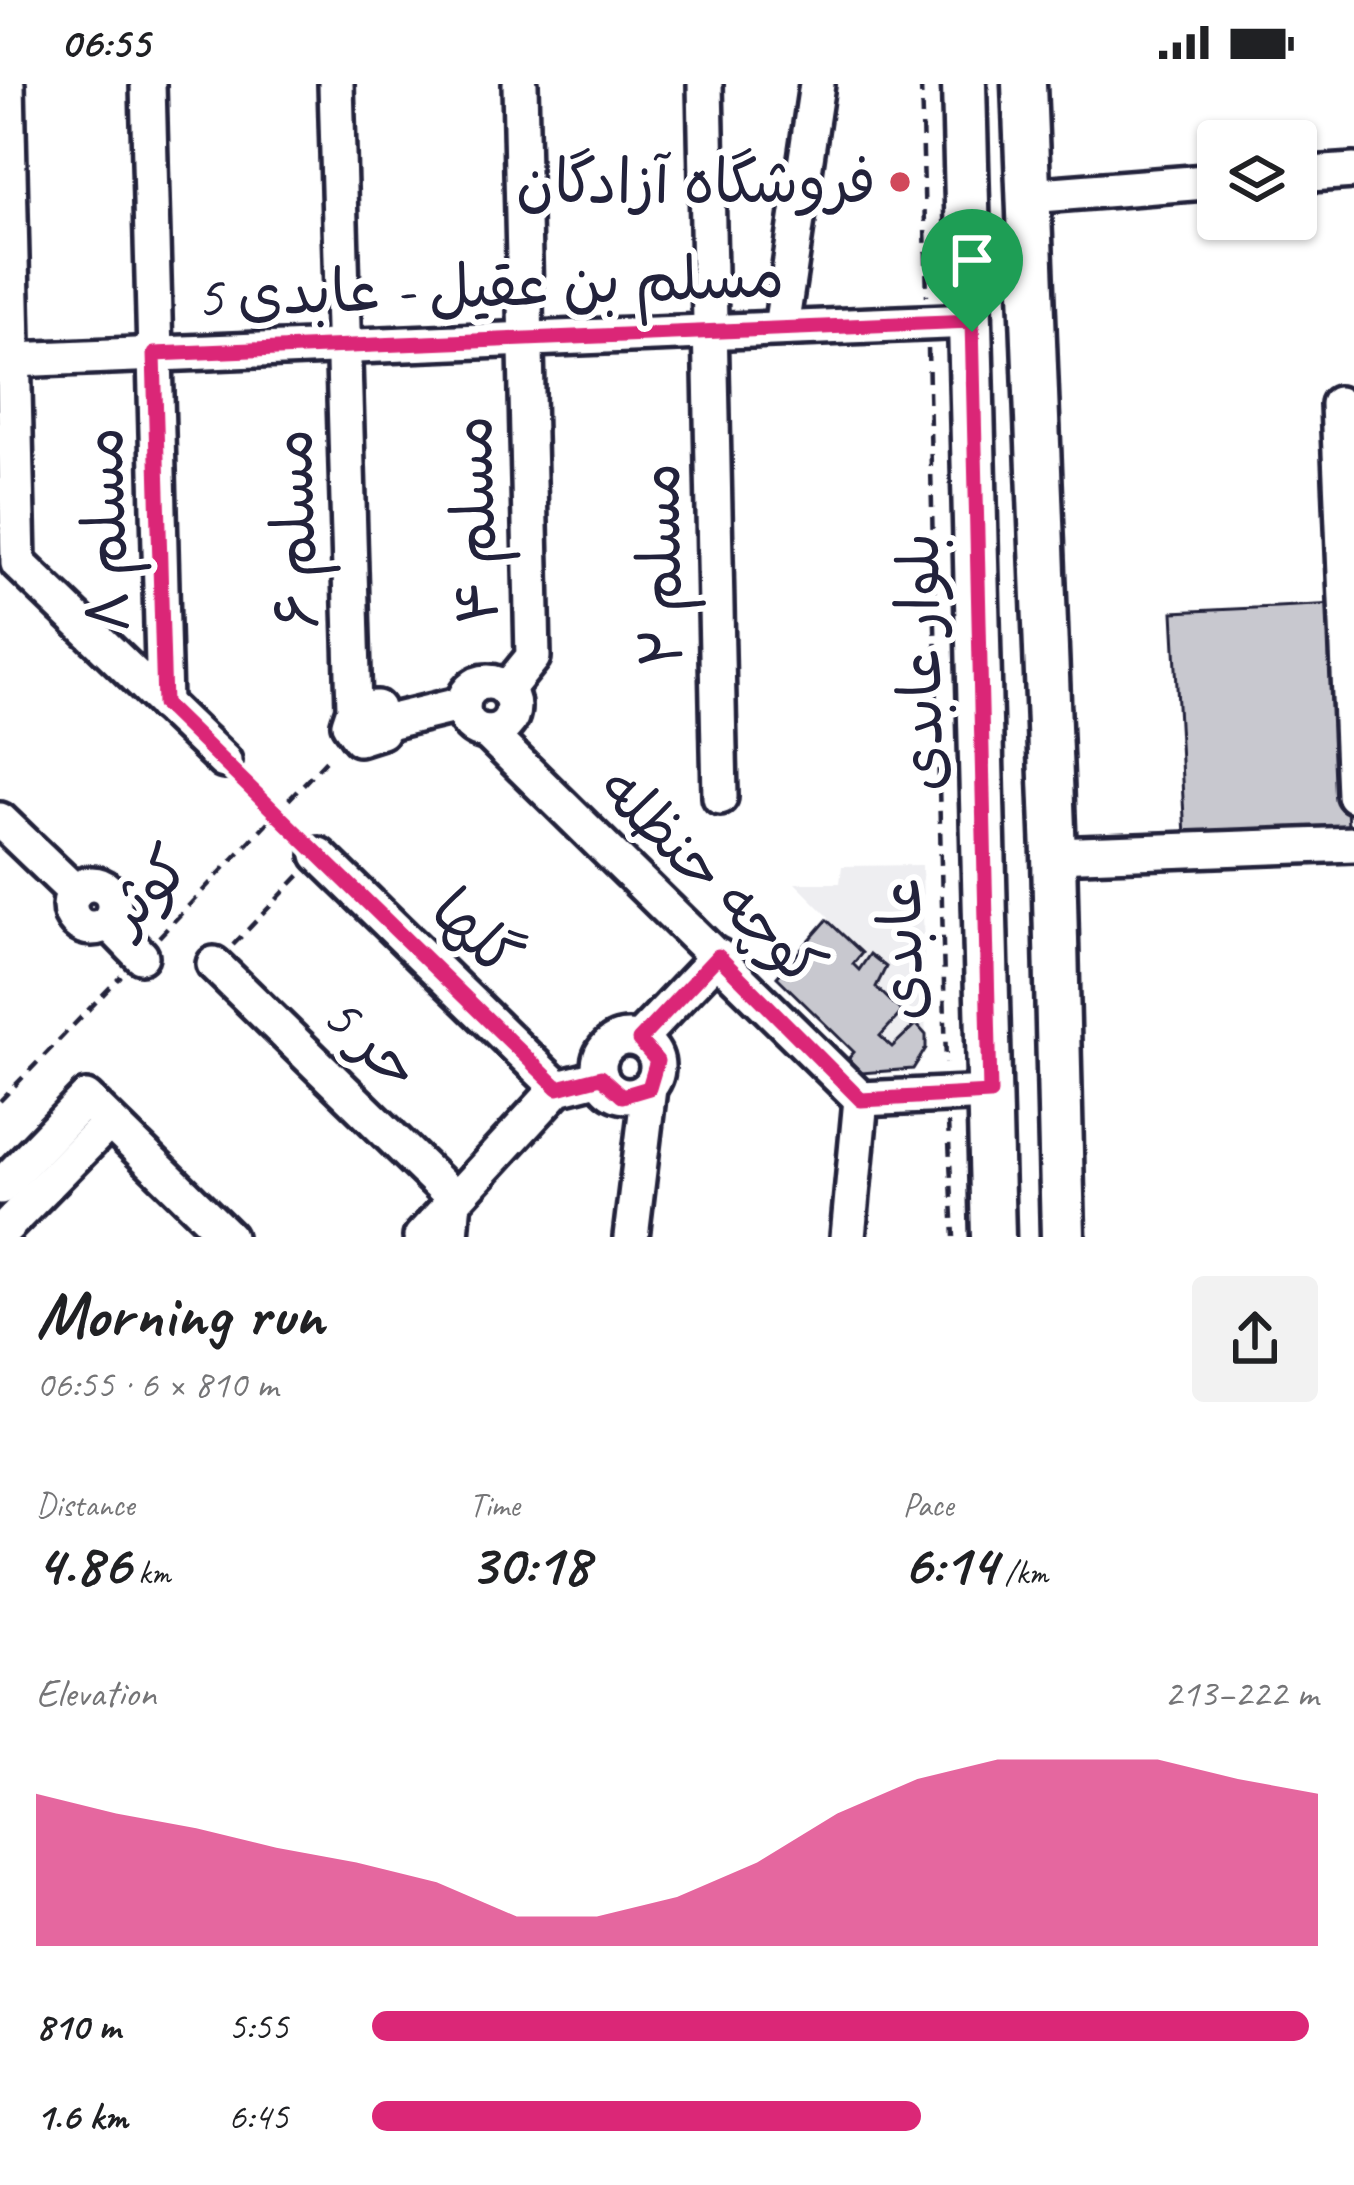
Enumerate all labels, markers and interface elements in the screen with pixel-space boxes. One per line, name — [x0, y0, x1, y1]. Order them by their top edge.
text: 06:55 — [60, 14, 149, 71]
map controls — [1197, 120, 1317, 240]
button: layers — [1197, 120, 1317, 240]
place label: فروشگاه آزادگان — [516, 144, 876, 220]
marker: فروشگاه آزادگان — [887, 169, 913, 195]
pin — [921, 209, 1023, 332]
icon: arrive — [939, 227, 1005, 293]
street label: مسلم بن عقیل - عابدی 5 — [195, 238, 786, 342]
street label: مسلم ۴ — [432, 414, 524, 626]
street label: مسلم ۸ — [63, 425, 155, 634]
street label: مسلم ۶ — [253, 427, 343, 631]
street label: مسلم ۲ — [620, 462, 708, 668]
street label: بلوار عابدی — [880, 532, 960, 792]
street label: کوچه حنظله — [583, 750, 841, 1004]
street label: کوثر — [84, 830, 206, 952]
street label: گلها — [415, 872, 537, 994]
street label: عابدی — [862, 877, 940, 1021]
street label: حر 5 — [307, 977, 437, 1107]
text: Morning run — [36, 1273, 324, 1356]
button: share — [1192, 1276, 1318, 1402]
text: 06:55 · 6 × 810 m — [36, 1360, 278, 1409]
text: Distance — [36, 1484, 134, 1526]
text: Time — [469, 1484, 520, 1526]
text: Pace — [903, 1484, 954, 1526]
text: 4.86 — [36, 1526, 130, 1602]
text: 30:18 — [469, 1526, 589, 1602]
text: 6:14 — [903, 1526, 997, 1602]
text: km — [130, 1552, 170, 1594]
text: /km — [997, 1552, 1048, 1594]
text: Elevation — [36, 1669, 156, 1718]
text: 213–222 m — [1164, 1669, 1318, 1718]
text: 810 m — [36, 2002, 120, 2051]
text: 5:55 — [228, 2002, 288, 2051]
text: 1.6 km — [36, 2092, 128, 2141]
text: 6:45 — [228, 2092, 288, 2141]

